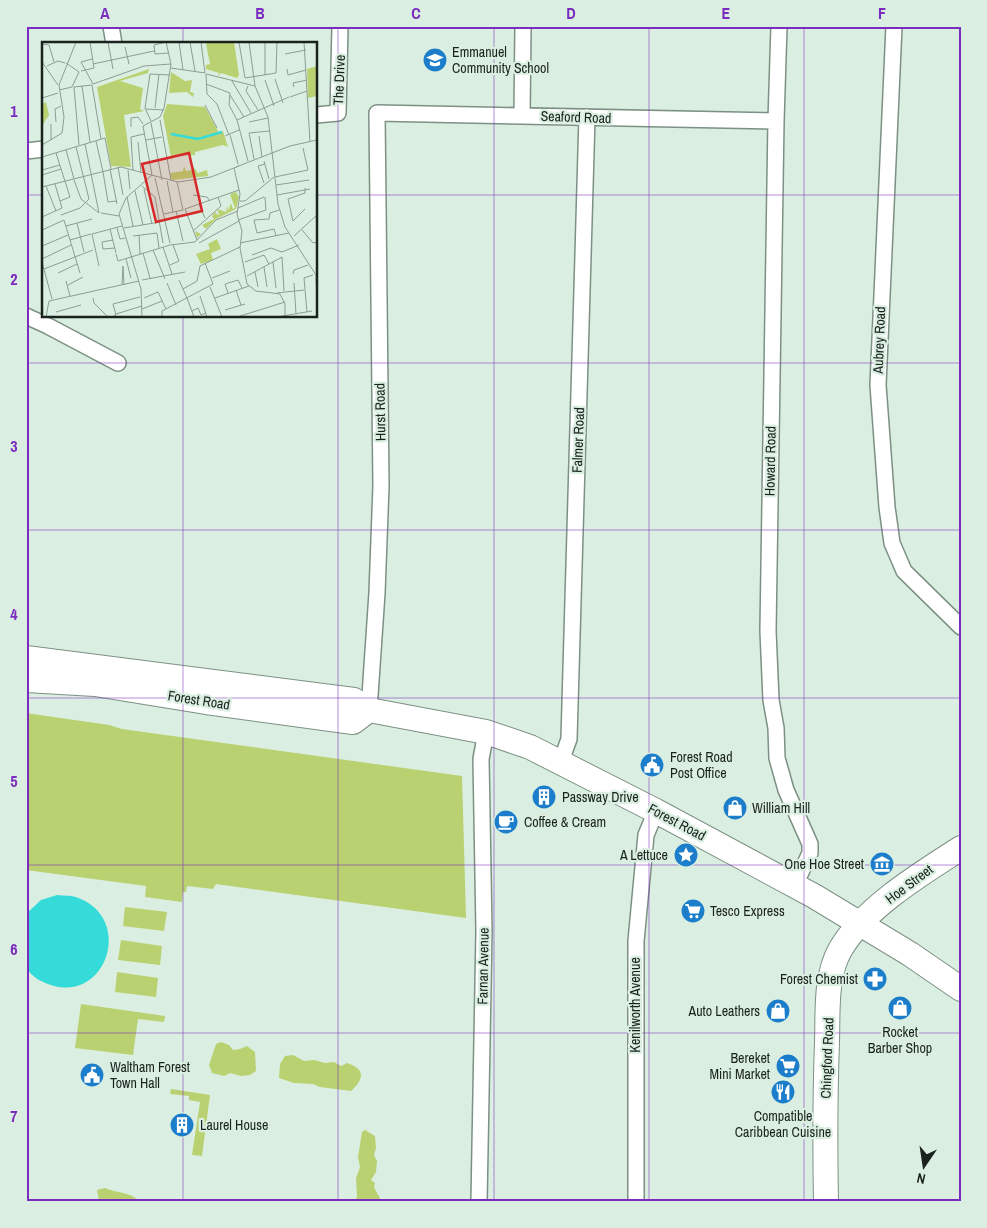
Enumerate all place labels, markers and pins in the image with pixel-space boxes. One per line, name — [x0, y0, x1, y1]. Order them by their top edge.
place label: Emmanuel Community School — [452, 43, 549, 77]
school or university icon: Emmanuel Community School — [422, 47, 448, 73]
place label: Forest Road Post Office — [670, 748, 733, 782]
public building icon: Forest Road Post Office — [639, 752, 665, 778]
building icon: Passway Drive — [531, 784, 557, 810]
place label: Passway Drive — [562, 788, 639, 806]
shop icon: William Hill — [722, 795, 748, 821]
place label: William Hill — [752, 799, 810, 817]
cafe icon: Coffee & Cream — [493, 809, 519, 835]
place label: Coffee & Cream — [524, 813, 606, 831]
place icon: A Lettuce — [673, 842, 699, 868]
place label: A Lettuce — [619, 846, 668, 864]
museum icon: One Hoe Street — [869, 851, 895, 877]
place label: One Hoe Street — [784, 855, 864, 873]
supermarket icon: Tesco Express — [680, 898, 706, 924]
place label: Tesco Express — [710, 902, 785, 920]
pharmacy icon: Forest Chemist — [862, 966, 888, 992]
place label: Forest Chemist — [780, 970, 858, 988]
shop icon: Rocket Barber Shop — [887, 995, 913, 1021]
shop icon: Auto Leathers — [765, 998, 791, 1024]
place label: Auto Leathers — [688, 1002, 760, 1020]
place label: Rocket Barber Shop — [868, 1023, 932, 1057]
place label: Bereket Mini Market — [709, 1049, 770, 1083]
supermarket icon: Bereket Mini Market — [775, 1053, 801, 1079]
place label: Waltham Forest Town Hall — [110, 1058, 190, 1092]
public building icon: Waltham Forest Town Hall — [79, 1062, 105, 1088]
restaurant icon: Compatible Caribbean Cuisine — [770, 1079, 796, 1105]
place label: Compatible Caribbean Cuisine — [735, 1107, 831, 1141]
building icon: Laurel House — [169, 1112, 195, 1138]
place label: Laurel House — [200, 1116, 268, 1134]

